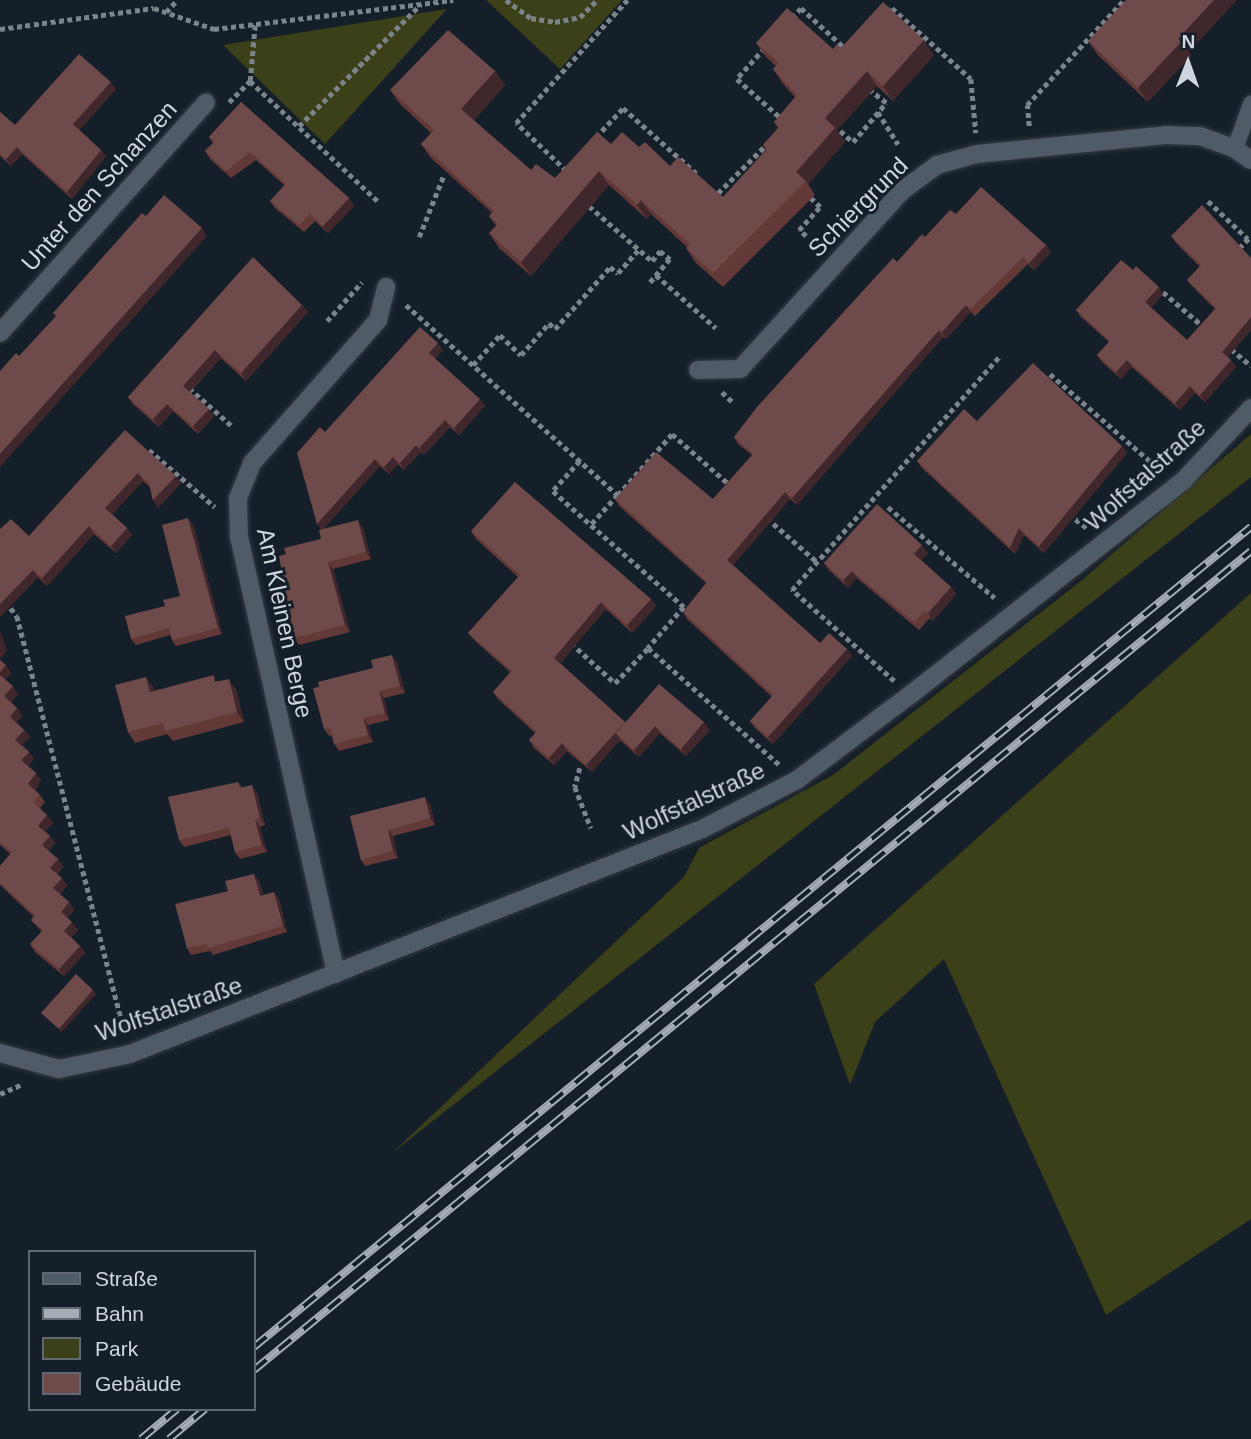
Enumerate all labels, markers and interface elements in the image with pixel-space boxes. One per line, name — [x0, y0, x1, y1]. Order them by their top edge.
north arrow — [1153, 28, 1223, 98]
text: N — [1181, 31, 1195, 52]
street label: Unter den Schanzen — [15, 95, 183, 277]
street label: Schiergrund — [802, 151, 914, 263]
street label: Wolfstalstraße — [1079, 413, 1211, 537]
street label: Am Kleinen Berge — [251, 525, 319, 721]
street label: Wolfstalstraße — [619, 756, 769, 846]
street label: Wolfstalstraße — [92, 970, 246, 1048]
legend — [28, 1250, 256, 1411]
text: Straße — [95, 1267, 158, 1290]
text: Bahn — [95, 1302, 144, 1325]
text: Park — [95, 1337, 138, 1360]
text: Gebäude — [95, 1372, 181, 1395]

